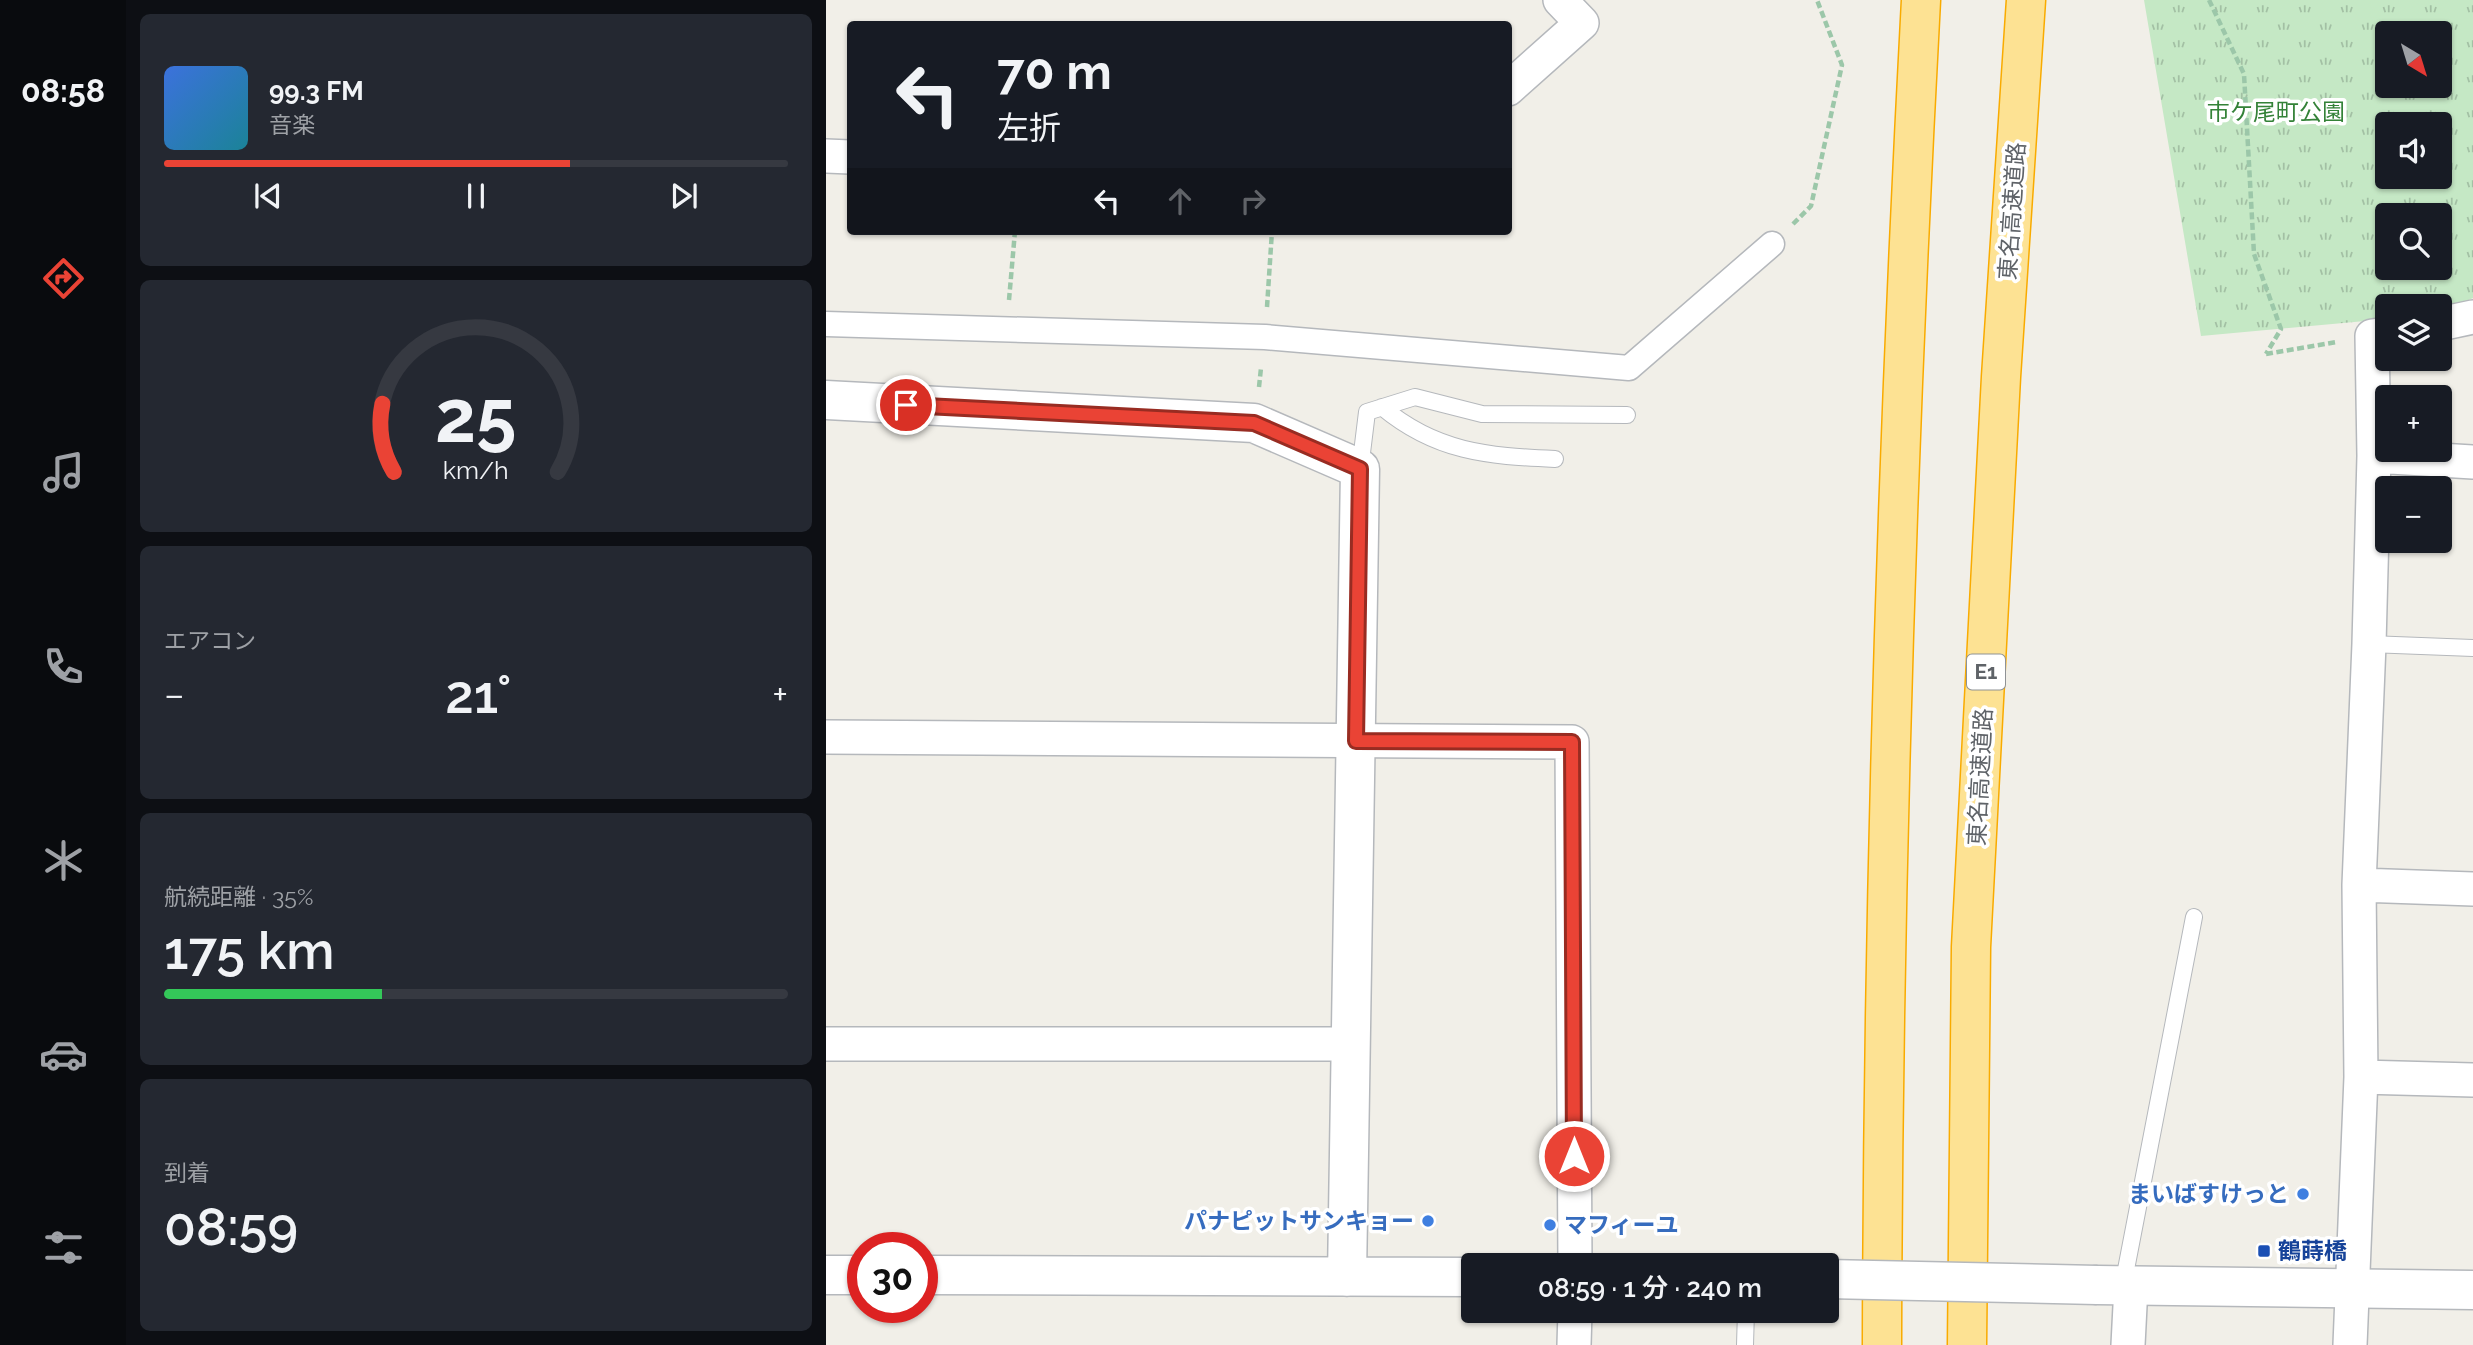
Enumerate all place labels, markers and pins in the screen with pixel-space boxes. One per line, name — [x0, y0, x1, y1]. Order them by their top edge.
pin — [876, 375, 936, 435]
place label: まいばすけっと — [2128, 1180, 2289, 1207]
marker: まいばすけっと — [2295, 1186, 2311, 1202]
place label: パナピットサンキョー — [1184, 1207, 1414, 1234]
place label: マフィーユ — [1564, 1211, 1679, 1238]
marker: パナピットサンキョー — [1420, 1213, 1436, 1229]
marker: マフィーユ — [1542, 1217, 1558, 1233]
place label: 鶴蒔橋 — [2278, 1237, 2347, 1264]
marker: 鶴蒔橋 — [2256, 1243, 2272, 1259]

